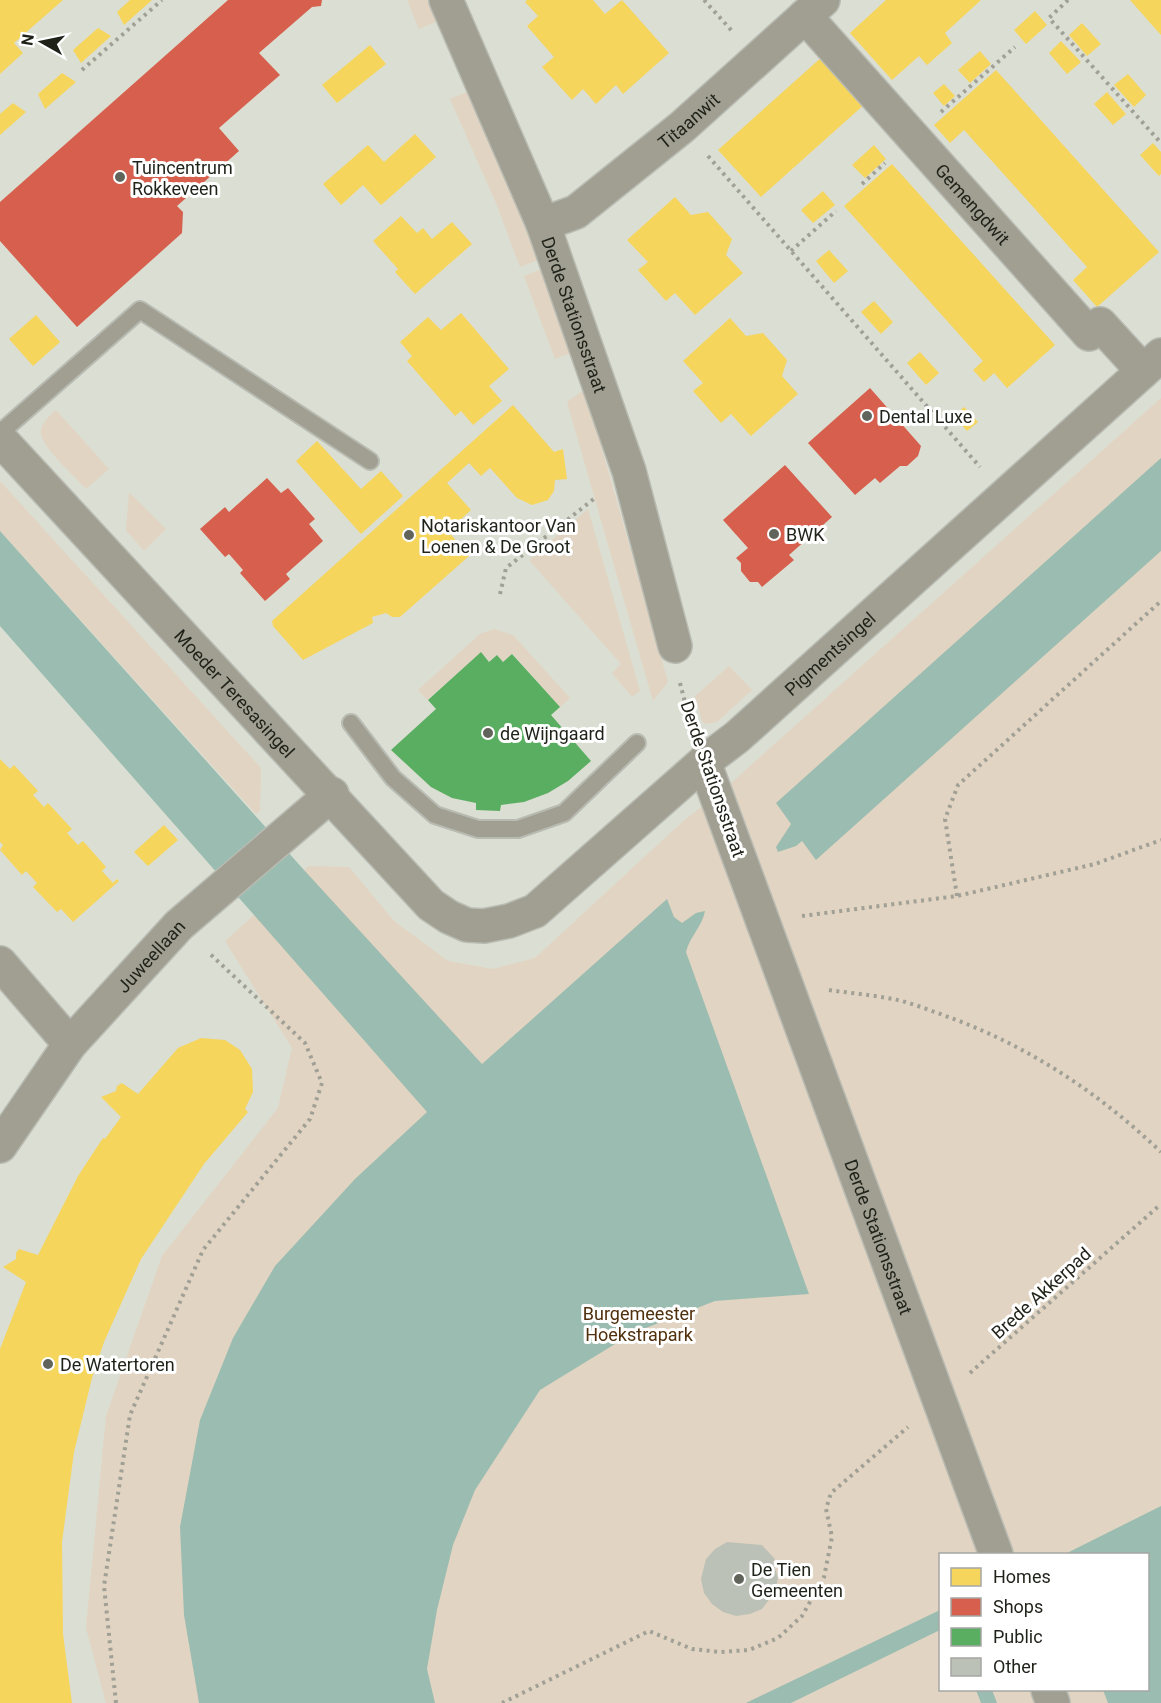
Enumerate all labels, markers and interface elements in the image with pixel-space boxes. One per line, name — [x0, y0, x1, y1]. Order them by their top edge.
north arrow — [12, 12, 72, 72]
text: N — [17, 33, 38, 47]
street label: Titaanwit — [653, 88, 723, 153]
place label: Tuincentrum Rokkeveen — [132, 157, 233, 199]
street label: Gemengdwit — [931, 159, 1014, 249]
marker: Tuincentrum Rokkeveen — [113, 170, 127, 184]
street label: Derde Stationsstraat — [538, 234, 611, 396]
place label: Dental Luxe — [879, 406, 972, 427]
marker: Dental Luxe — [860, 409, 874, 423]
place label: Notariskantoor Van Loenen & De Groot — [421, 515, 576, 557]
place label: BWK — [786, 524, 825, 545]
marker: BWK — [767, 527, 781, 541]
marker: Notariskantoor Van Loenen & De Groot — [402, 528, 416, 542]
street label: Pigmentsingel — [780, 607, 879, 700]
street label: Moeder Teresasingel — [170, 625, 299, 761]
street label: Derde Stationsstraat — [676, 698, 750, 860]
place label: de Wijngaard — [500, 723, 605, 744]
marker: de Wijngaard — [481, 726, 495, 740]
street label: Juweellaan — [112, 915, 189, 997]
street label: Derde Stationsstraat — [841, 1156, 917, 1317]
street label: Brede Akkerpad — [987, 1243, 1095, 1343]
park label: Burgemeester Hoekstrapark — [583, 1303, 695, 1345]
place label: De Watertoren — [60, 1354, 175, 1375]
marker: De Watertoren — [41, 1357, 55, 1371]
legend — [939, 1553, 1149, 1691]
place label: De Tien Gemeenten — [751, 1559, 843, 1601]
text: Homes — [993, 1566, 1051, 1587]
marker: De Tien Gemeenten — [732, 1572, 746, 1586]
text: Shops — [993, 1596, 1043, 1617]
text: Public — [993, 1626, 1043, 1647]
text: Other — [993, 1656, 1037, 1677]

